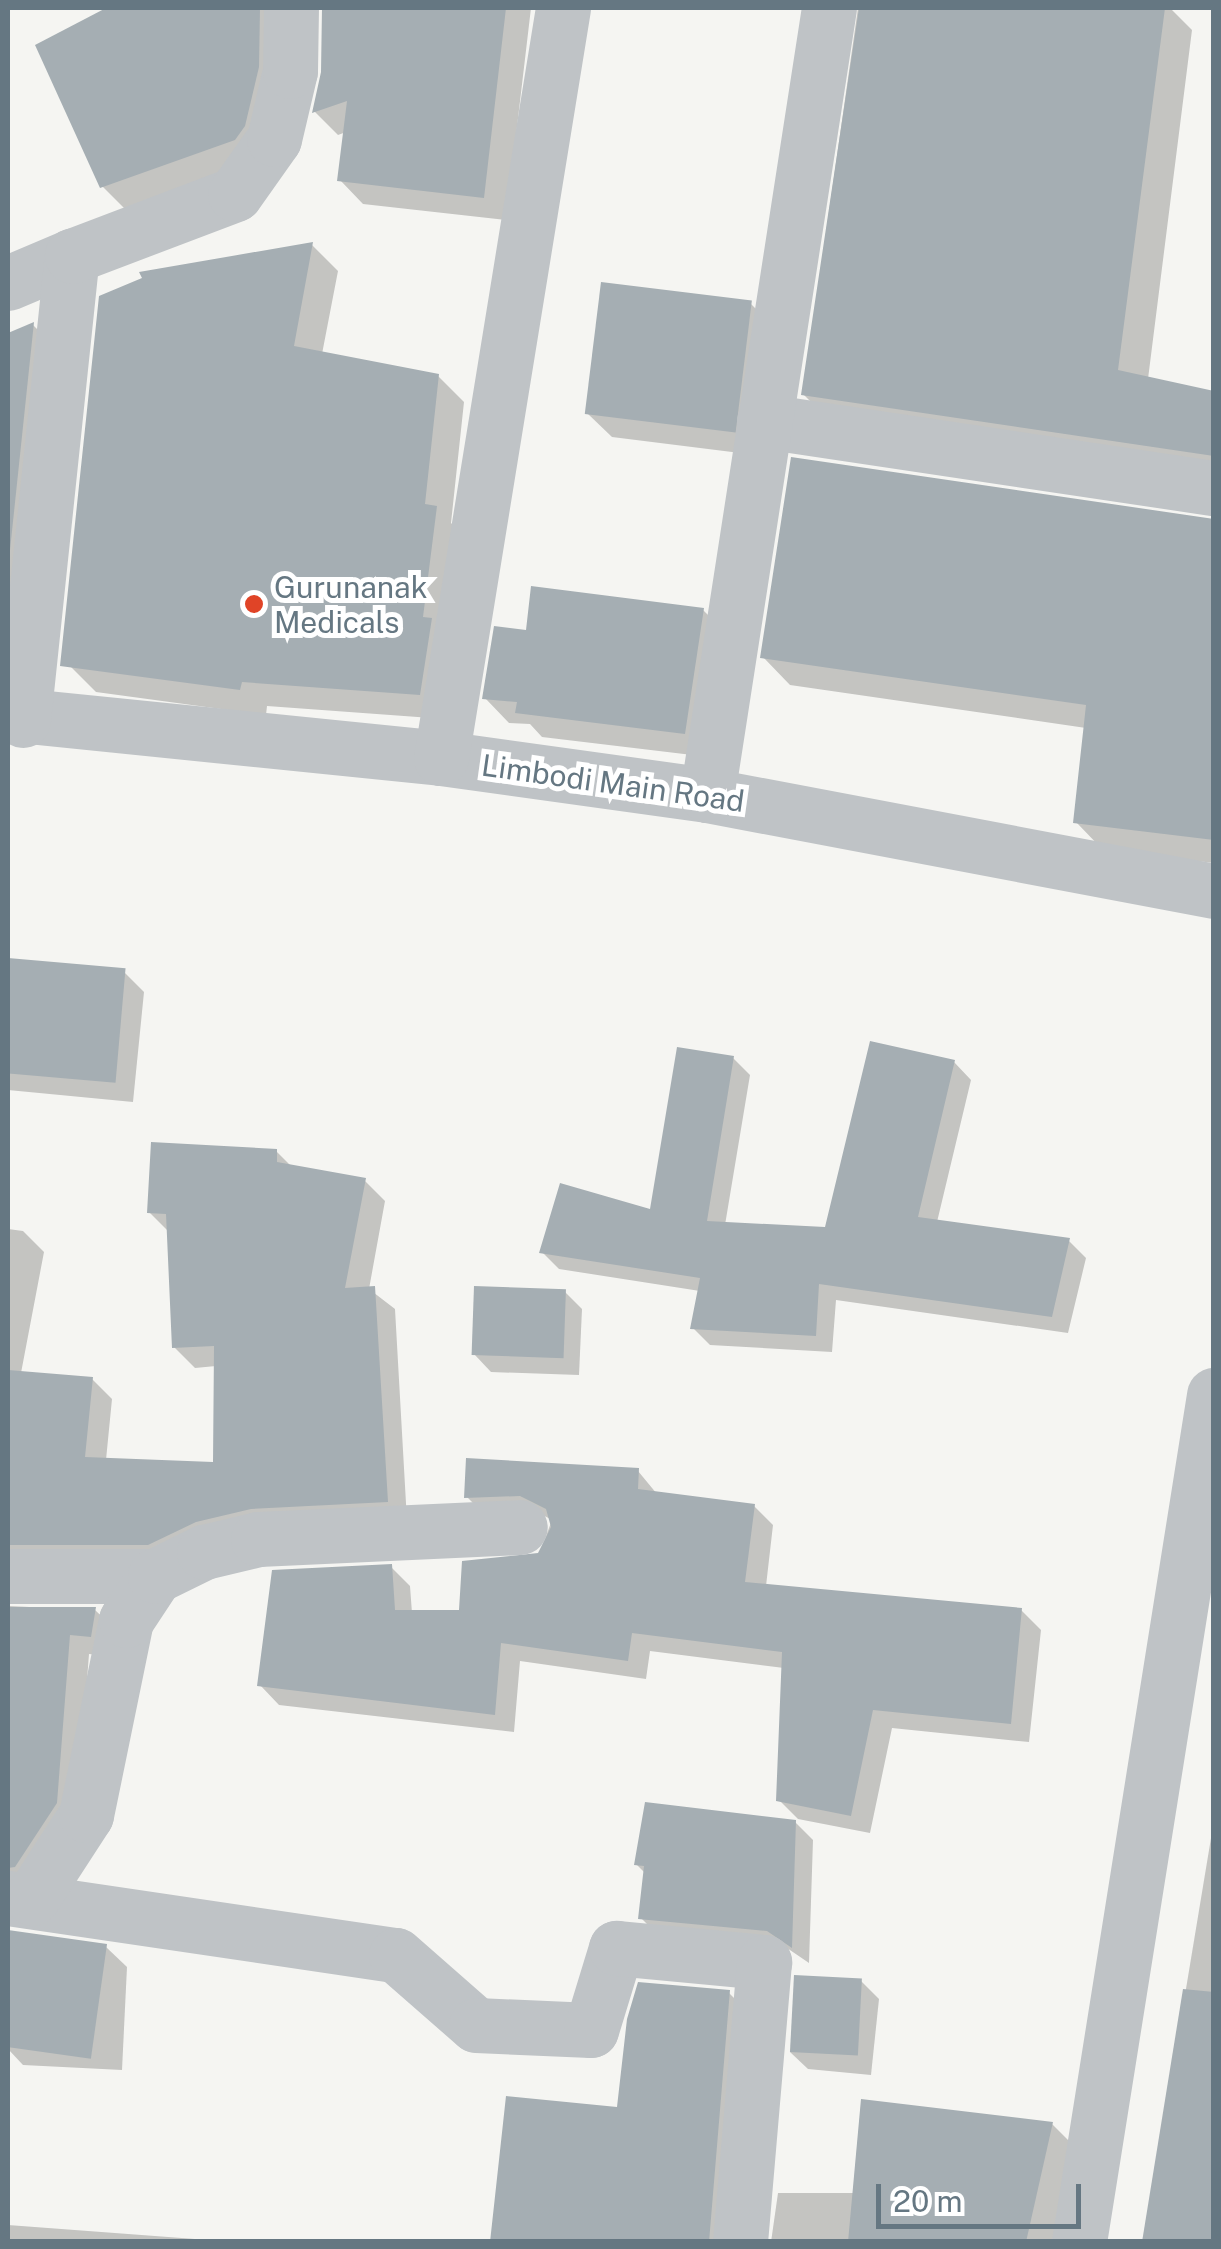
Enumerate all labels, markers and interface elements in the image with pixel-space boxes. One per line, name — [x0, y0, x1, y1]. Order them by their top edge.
place label: Gurunanak Medicals — [274, 569, 427, 640]
marker: Gurunanak Medicals — [243, 593, 265, 615]
street label: Limbodi Main Road — [479, 747, 747, 819]
scale bar — [881, 2164, 1086, 2226]
text: 20 m — [893, 2183, 962, 2219]

